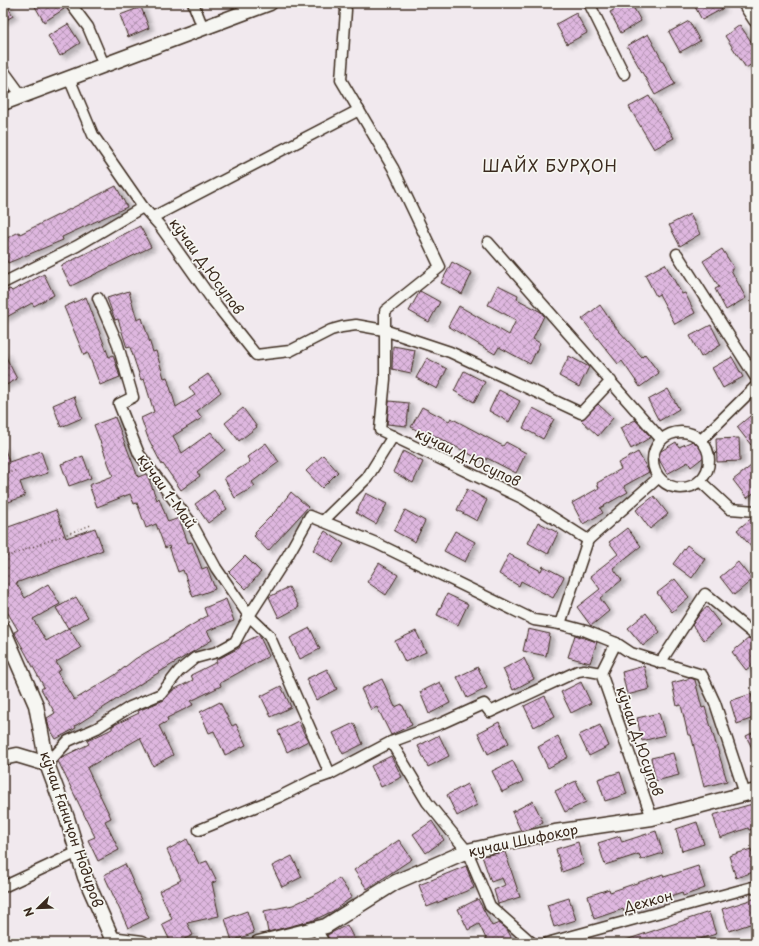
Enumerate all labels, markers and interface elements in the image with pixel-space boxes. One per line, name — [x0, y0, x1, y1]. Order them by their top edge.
district label: ШАЙХ БУРҲОН — [482, 153, 618, 177]
street label: кӯчаи Д.Юсупов — [165, 213, 249, 319]
street label: кӯчаи Д.Юсупов — [412, 422, 524, 492]
street label: кӯчаи 1-Май — [133, 449, 201, 533]
street label: кӯчаи Д.Юсупов — [611, 683, 669, 799]
street label: кӯчаи Ғаниҷон Нодиров — [35, 748, 109, 910]
street label: кучаи Шифокор — [466, 818, 580, 862]
street label: Дехкон — [620, 884, 675, 918]
north arrow — [18, 888, 58, 928]
text: N — [19, 905, 38, 919]

